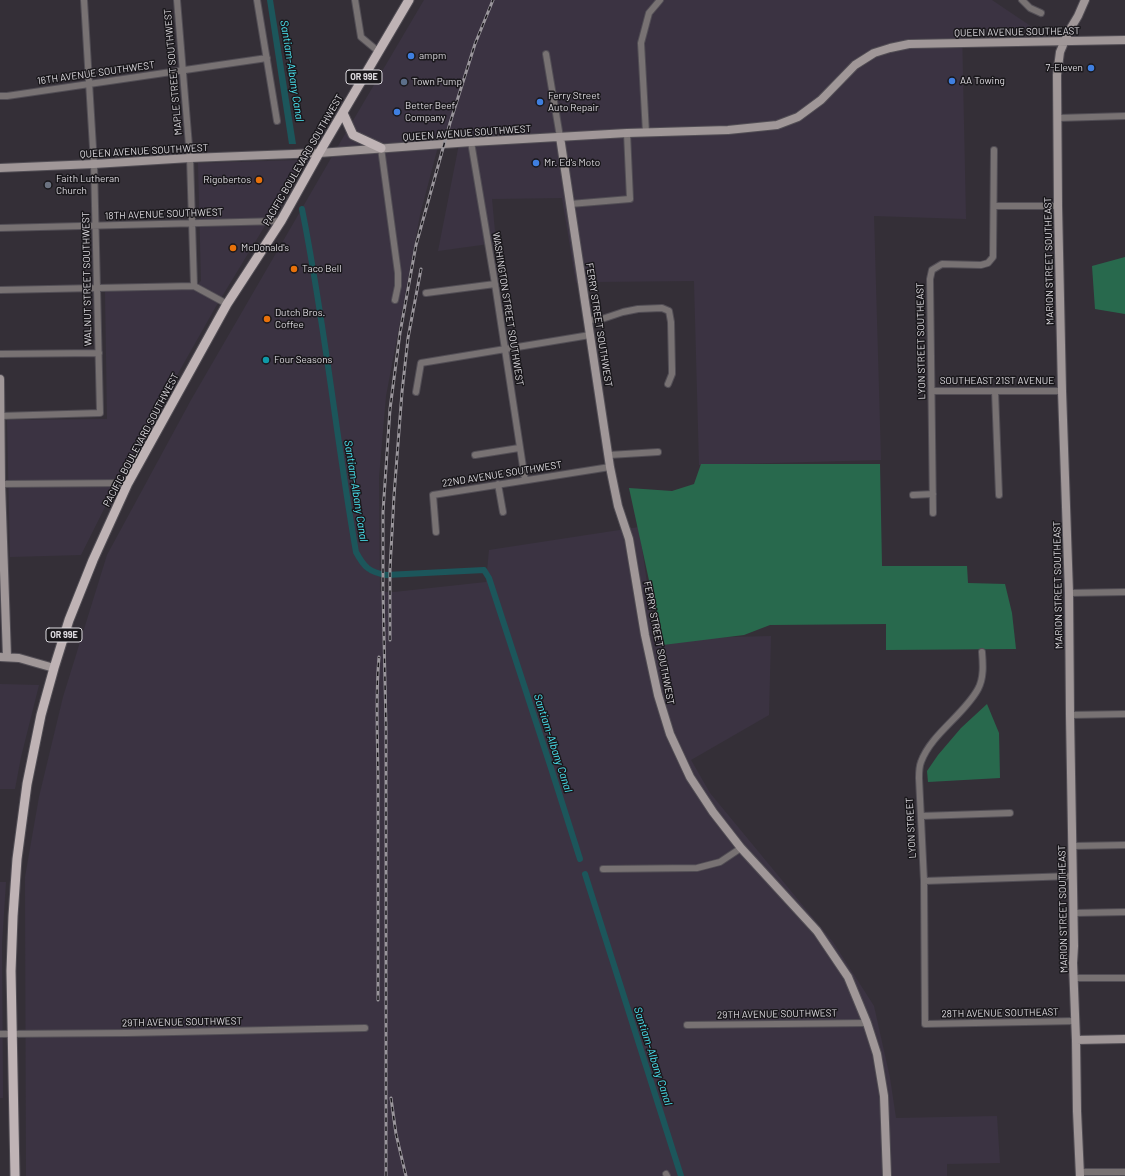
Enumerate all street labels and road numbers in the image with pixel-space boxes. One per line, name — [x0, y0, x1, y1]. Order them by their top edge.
street label: MAPLE STREET SOUTHWEST — [161, 8, 185, 136]
street label: QUEEN AVENUE SOUTHEAST — [954, 25, 1080, 39]
street label: 16TH AVENUE SOUTHWEST — [37, 59, 155, 87]
road number: OR 99E — [346, 70, 382, 84]
street label: PACIFIC BOULEVARD SOUTHWEST — [260, 92, 346, 228]
street label: QUEEN AVENUE SOUTHWEST — [402, 123, 532, 143]
street label: QUEEN AVENUE SOUTHWEST — [79, 142, 209, 160]
street label: MARION STREET SOUTHEAST — [1042, 197, 1056, 325]
street label: 18TH AVENUE SOUTHWEST — [105, 206, 223, 222]
street label: WALNUT STREET SOUTHWEST — [80, 212, 94, 346]
street label: WASHINGTON STREET SOUTHWEST — [490, 231, 526, 387]
street label: FERRY STREET SOUTHWEST — [583, 262, 615, 388]
street label: LYON STREET SOUTHEAST — [914, 282, 928, 400]
street label: PACIFIC BOULEVARD SOUTHWEST — [101, 371, 181, 509]
street label: SOUTHEAST 21ST AVENUE — [940, 375, 1054, 387]
street label: 22ND AVENUE SOUTHWEST — [441, 459, 563, 489]
street label: MARION STREET SOUTHEAST — [1051, 521, 1065, 649]
street label: FERRY STREET SOUTHWEST — [641, 580, 677, 706]
road number: OR 99E — [46, 628, 82, 642]
street label: LYON STREET — [903, 797, 919, 859]
street label: MARION STREET SOUTHEAST — [1056, 845, 1070, 973]
street label: 28TH AVENUE SOUTHEAST — [941, 1006, 1059, 1020]
street label: 29TH AVENUE SOUTHWEST — [717, 1007, 837, 1021]
street label: 29TH AVENUE SOUTHWEST — [122, 1015, 242, 1029]

